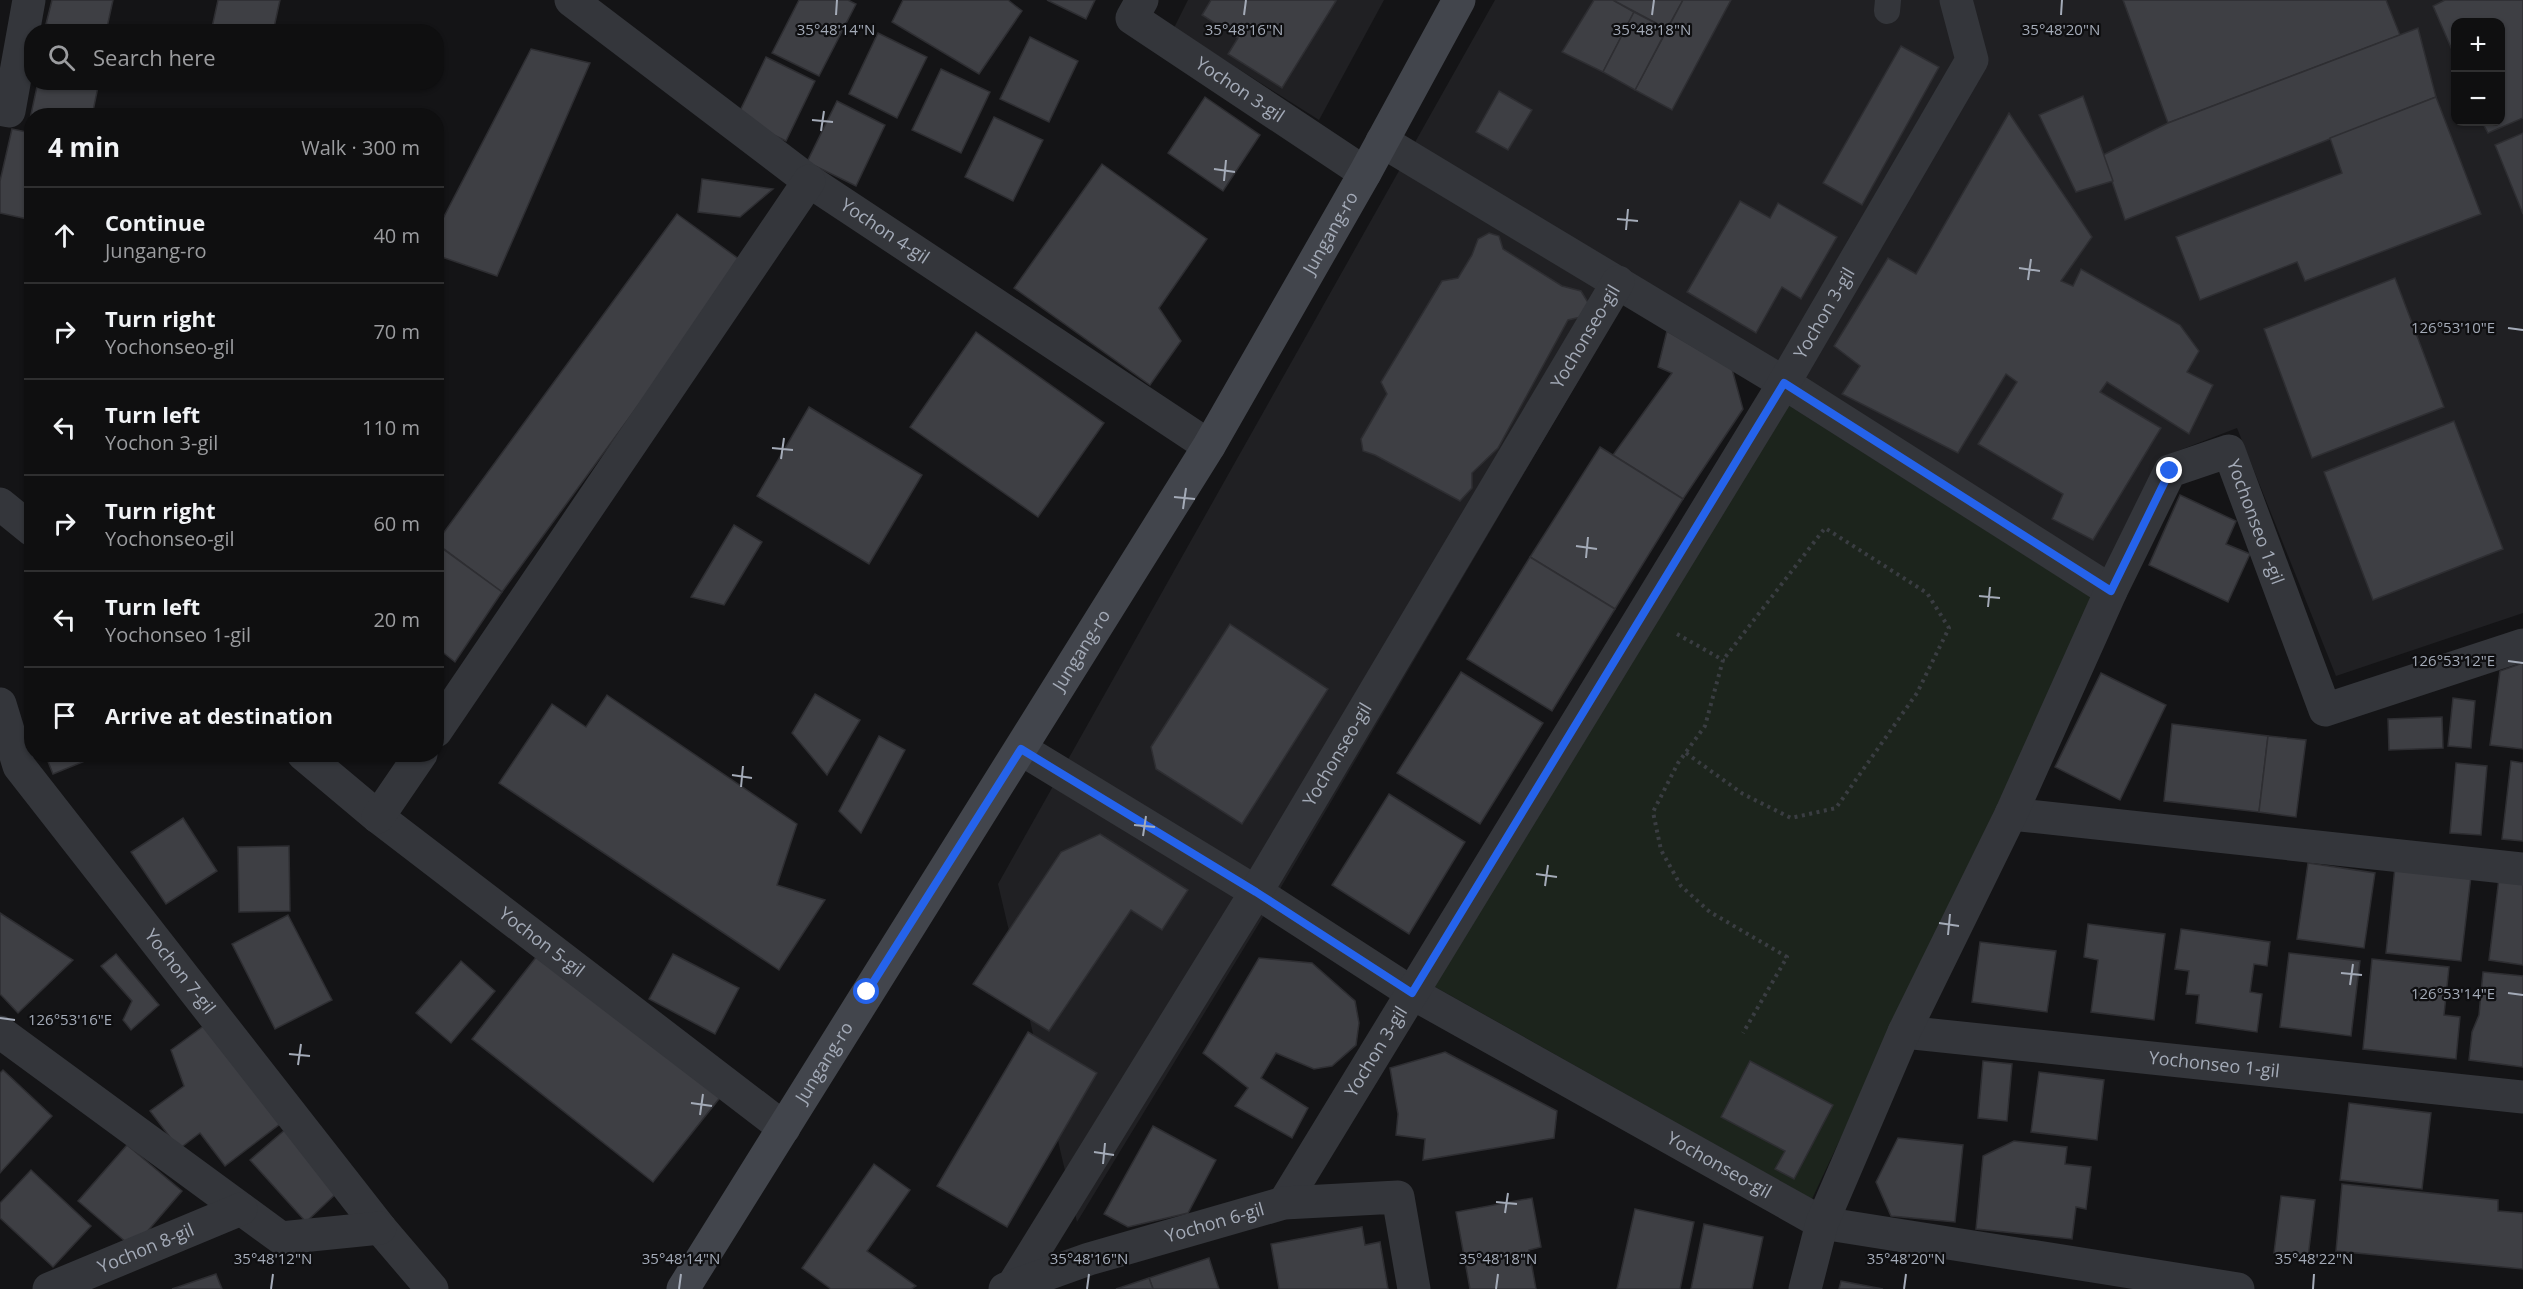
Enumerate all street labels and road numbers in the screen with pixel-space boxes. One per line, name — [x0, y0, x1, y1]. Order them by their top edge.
street label: Yochon 3-gil — [1191, 51, 1289, 127]
street label: Jungang-ro — [1296, 187, 1363, 280]
street label: Yochon 4-gil — [836, 192, 935, 269]
street label: Yochon 3-gil — [1788, 263, 1860, 363]
street label: Yochonseo-gil — [1545, 280, 1625, 392]
street label: Yochonseo 1-gil — [2222, 456, 2290, 588]
street label: Jungang-ro — [1045, 604, 1115, 697]
street label: Yochonseo-gil — [1297, 698, 1377, 810]
street label: Yochon 5-gil — [494, 901, 590, 982]
street label: Yochon 7-gil — [140, 924, 221, 1019]
street label: Yochon 3-gil — [1338, 1002, 1412, 1101]
street label: Jungang-ro — [788, 1017, 858, 1109]
street label: Yochonseo 1-gil — [2148, 1045, 2281, 1082]
street label: Yochonseo-gil — [1663, 1125, 1776, 1203]
street label: Yochon 6-gil — [1162, 1196, 1267, 1248]
street label: Yochon 8-gil — [94, 1217, 197, 1278]

